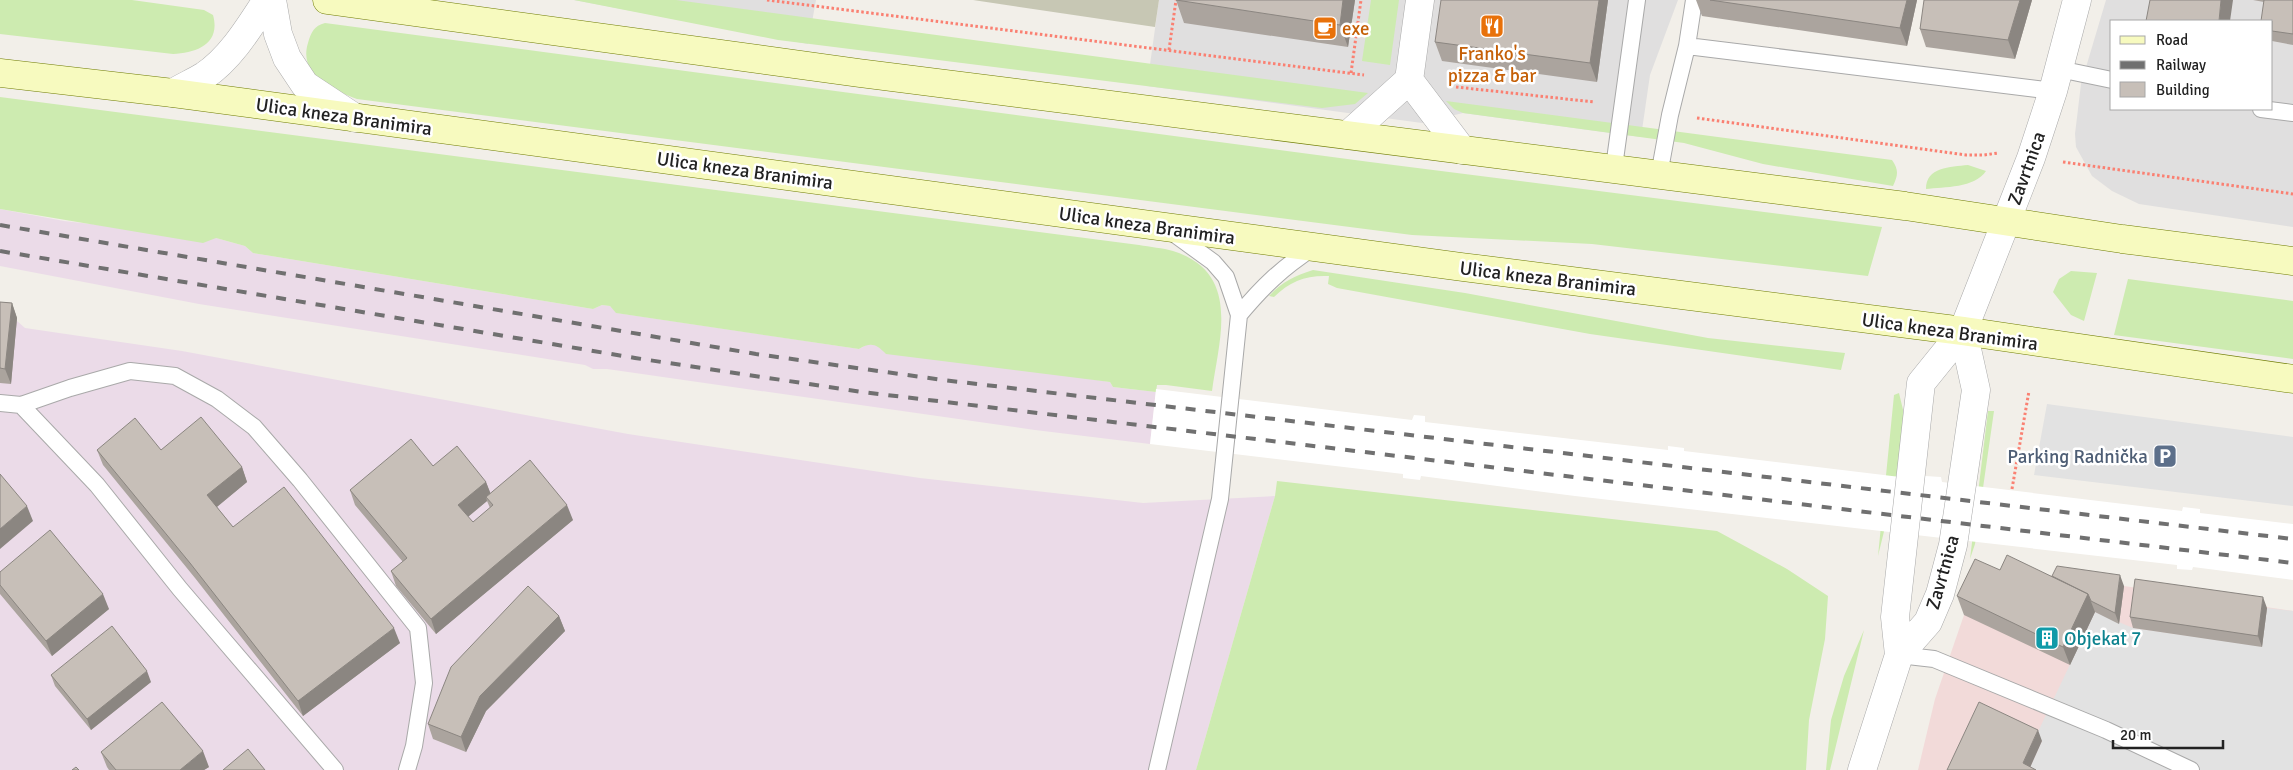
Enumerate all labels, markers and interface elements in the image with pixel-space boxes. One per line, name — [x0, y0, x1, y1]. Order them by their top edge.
restaurant icon: Franko's pizza & bar — [1479, 13, 1505, 39]
cafe icon: exe — [1312, 15, 1338, 41]
place label: exe — [1342, 17, 1369, 41]
legend — [2110, 20, 2273, 110]
text: Road — [2156, 31, 2188, 49]
place label: Franko's pizza & bar — [1448, 42, 1536, 88]
text: Railway — [2156, 56, 2206, 74]
text: Building — [2156, 81, 2210, 99]
street label: Ulica kneza Branimira — [254, 93, 434, 141]
street label: Zavrtnica — [2003, 128, 2051, 208]
street label: Ulica kneza Branimira — [655, 147, 835, 195]
street label: Ulica kneza Branimira — [1057, 202, 1237, 250]
street label: Ulica kneza Branimira — [1458, 256, 1638, 302]
street label: Ulica kneza Branimira — [1860, 308, 2040, 356]
parking icon: Parking Radnička — [2152, 443, 2178, 469]
place label: Parking Radnička — [2007, 445, 2148, 469]
street label: Zavrtnica — [1921, 532, 1965, 612]
building icon: Objekat 7 — [2034, 625, 2060, 651]
place label: Objekat 7 — [2064, 627, 2141, 651]
scale bar — [2113, 718, 2223, 750]
text: 20 m — [2120, 726, 2151, 744]

